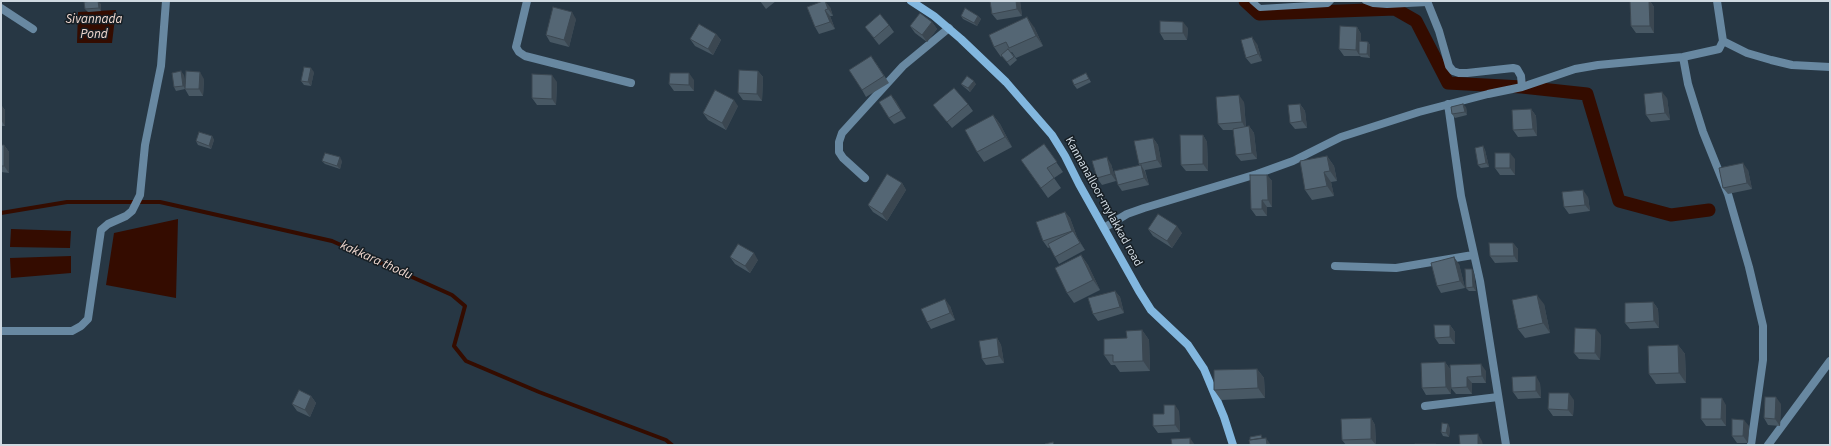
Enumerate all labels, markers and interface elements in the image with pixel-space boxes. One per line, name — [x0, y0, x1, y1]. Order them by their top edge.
water label: Sivannada Pond — [66, 12, 122, 43]
street label: Kannanalloor-mylakkad road — [1061, 135, 1145, 269]
water label: kakkara thodu — [337, 238, 415, 284]

